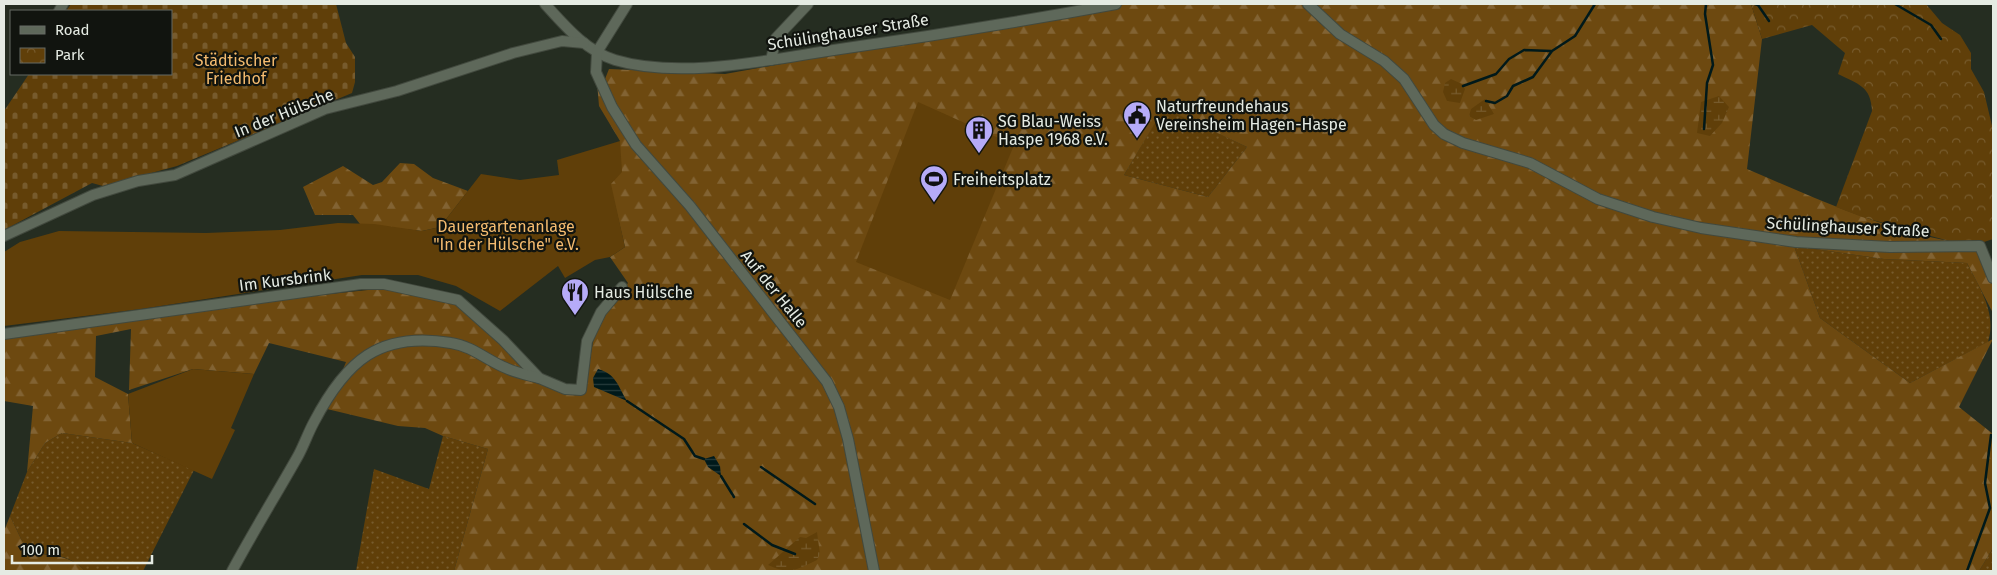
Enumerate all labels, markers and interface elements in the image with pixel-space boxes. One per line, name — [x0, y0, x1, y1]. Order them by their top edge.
legend — [10, 10, 172, 75]
street label: Schülinghauser Straße — [766, 10, 930, 54]
text: Road — [55, 21, 90, 39]
text: Park — [55, 46, 85, 64]
park label: Städtischer Friedhof — [195, 51, 278, 88]
street label: In der Hülsche — [232, 84, 336, 142]
place label: Naturfreundehaus Vereinsheim Hagen-Haspe — [1156, 97, 1347, 134]
public building icon: Naturfreundehaus Vereinsheim Hagen-Haspe — [1122, 100, 1152, 139]
place label: SG Blau-Weiss Haspe 1968 e.V. — [998, 112, 1108, 149]
building icon: SG Blau-Weiss Haspe 1968 e.V. — [964, 115, 994, 154]
sports icon: Freiheitsplatz — [919, 164, 949, 203]
place label: Freiheitsplatz — [953, 170, 1051, 189]
street label: Schülinghauser Straße — [1766, 213, 1930, 241]
park label: Dauergartenanlage "In der Hülsche" e.V. — [433, 217, 579, 254]
street label: Auf der Halle — [737, 246, 811, 332]
street label: Im Kursbrink — [238, 265, 333, 295]
restaurant icon: Haus Hülsche — [560, 277, 590, 316]
place label: Haus Hülsche — [594, 283, 693, 302]
scale bar — [12, 532, 152, 564]
text: 100 m — [20, 541, 60, 559]

